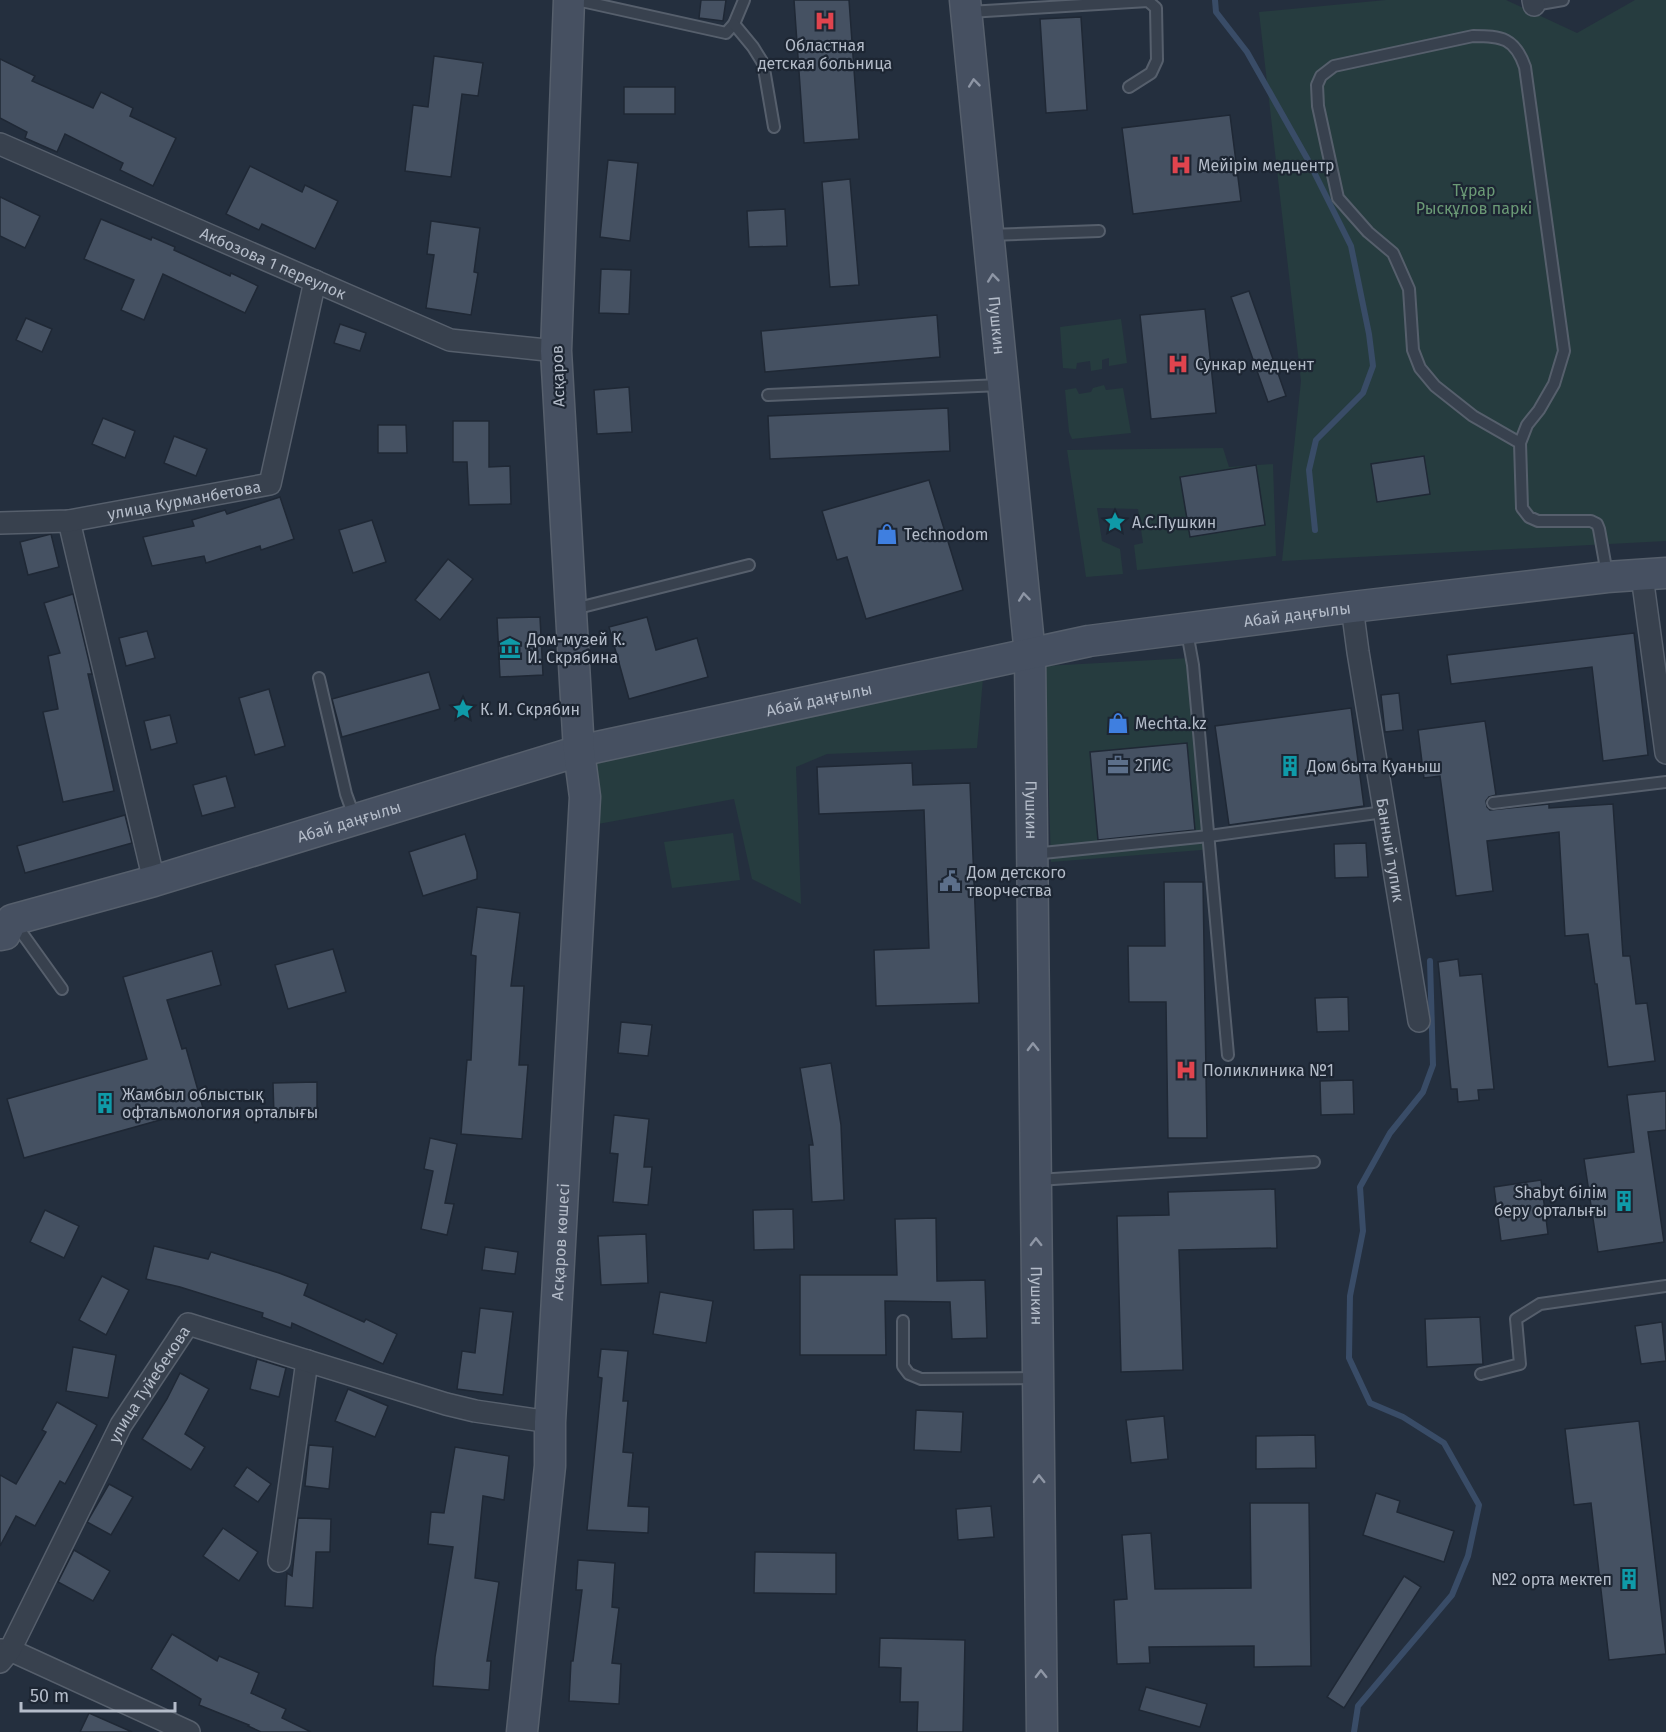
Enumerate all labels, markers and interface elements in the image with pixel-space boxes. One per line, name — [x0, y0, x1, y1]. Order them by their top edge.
hospital icon: Областная детская больница — [813, 9, 837, 33]
place label: Областная детская больница — [758, 36, 892, 73]
one-way arrow — [968, 79, 981, 88]
hospital icon: Мейірім медцентр — [1169, 153, 1193, 177]
place label: Мейірім медцентр — [1198, 156, 1335, 175]
park label: Тұрар Рысқұлов паркі — [1416, 181, 1532, 218]
street label: Акбозова 1 переулок — [197, 223, 350, 303]
one-way arrow — [987, 273, 1000, 282]
street label: Пушкин — [985, 295, 1010, 356]
street label: Асқаров — [547, 345, 569, 407]
hospital icon: Сункар медцент — [1166, 352, 1190, 376]
place label: Сункар медцент — [1195, 355, 1315, 374]
street label: улица Курманбетова — [106, 476, 262, 523]
place icon: А.С.Пушкин — [1103, 510, 1127, 534]
place label: А.С.Пушкин — [1132, 513, 1216, 532]
shop icon: Technodom — [875, 522, 899, 546]
place label: Technodom — [904, 525, 988, 544]
one-way arrow — [1018, 592, 1031, 602]
street label: Абай даңғылы — [1242, 598, 1352, 630]
place label: Дом-музей К. И. Скрябина — [526, 630, 626, 667]
museum icon: Дом-музей К. И. Скрябина — [498, 636, 522, 660]
street label: Абай даңғылы — [764, 679, 874, 720]
place icon: К. И. Скрябин — [451, 697, 475, 721]
place label: К. И. Скрябин — [480, 700, 580, 719]
shop icon: Mechta.kz — [1106, 711, 1130, 735]
place label: Mechta.kz — [1135, 714, 1207, 733]
office icon: 2ГИС — [1106, 753, 1130, 777]
building icon: Дом быта Куаныш — [1278, 754, 1302, 778]
place label: 2ГИС — [1135, 756, 1171, 775]
place label: Дом быта Куаныш — [1306, 757, 1441, 776]
street label: Пушкин — [1022, 780, 1042, 839]
street label: Абай даңғылы — [295, 796, 403, 846]
street label: Банный тупик — [1373, 797, 1409, 904]
place label: Дом детского творчества — [966, 863, 1066, 900]
public building icon: Дом детского творчества — [938, 869, 962, 893]
one-way arrow — [1027, 1042, 1039, 1051]
hospital icon: Поликлиника №1 — [1174, 1058, 1198, 1082]
place label: Поликлиника №1 — [1203, 1061, 1334, 1080]
place label: Жамбыл облыстық офтальмология орталығы — [122, 1085, 318, 1122]
building icon: Жамбыл облыстық офтальмология орталығы — [93, 1091, 117, 1115]
street label: Асқаров көшесі — [547, 1183, 573, 1301]
place label: Shabyt білім беру орталығы — [1494, 1183, 1607, 1220]
building icon: Shabyt білім беру орталығы — [1612, 1189, 1636, 1213]
one-way arrow — [1029, 1237, 1042, 1246]
street label: Пушкин — [1027, 1266, 1047, 1325]
street label: улица Туйебекова — [104, 1322, 194, 1446]
one-way arrow — [1032, 1474, 1045, 1483]
building icon: №2 орта мектеп — [1617, 1567, 1641, 1591]
place label: №2 орта мектеп — [1491, 1570, 1612, 1589]
one-way arrow — [1035, 1669, 1047, 1678]
scale bar — [21, 1675, 176, 1713]
text: 50 m — [30, 1685, 69, 1707]

